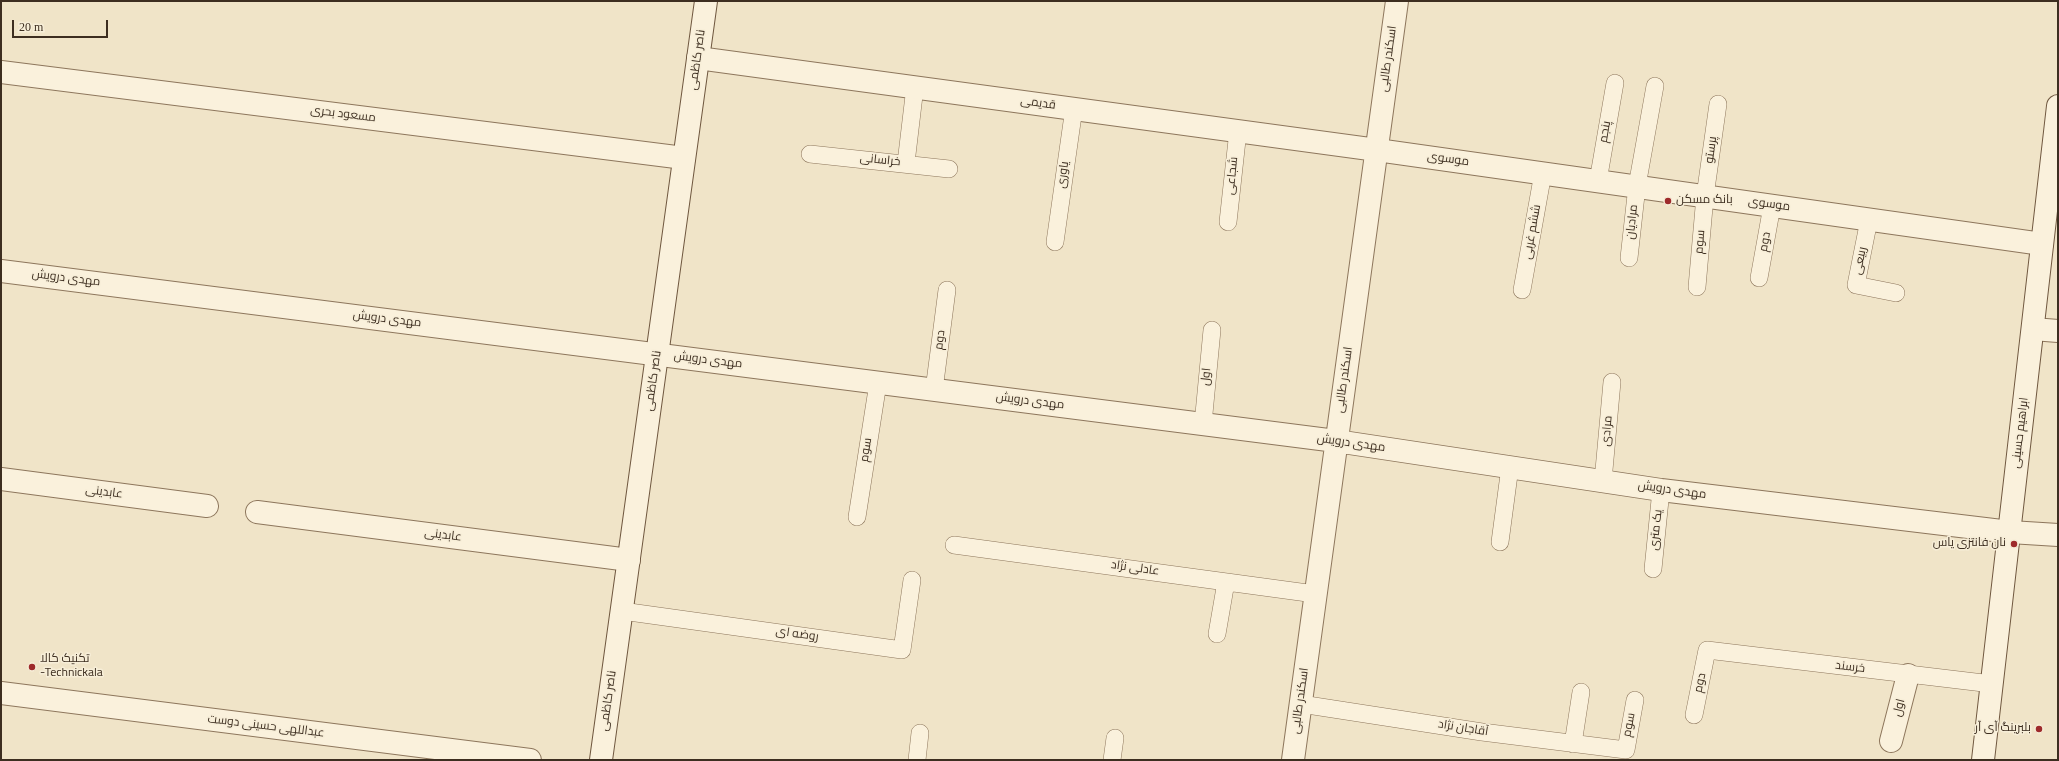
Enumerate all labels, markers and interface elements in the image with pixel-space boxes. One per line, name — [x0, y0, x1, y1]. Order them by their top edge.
scale bar — [14, 12, 110, 38]
text: 20 m — [19, 20, 43, 34]
street label: اسکندر طالبی — [1377, 25, 1401, 93]
street label: ناصر کاظمی — [687, 29, 709, 91]
street label: قدیمی — [1019, 94, 1057, 114]
street label: مسعود بحری — [309, 104, 377, 126]
street label: پنجم — [1597, 120, 1615, 144]
street label: پرستو — [1703, 136, 1721, 164]
street label: موسوی — [1426, 150, 1470, 170]
street label: خراسانی — [859, 152, 901, 170]
street label: شجاعی — [1224, 156, 1242, 196]
street label: یاوری — [1055, 161, 1073, 189]
place label: بانک مسکن — [1676, 194, 1733, 208]
street label: موسوی — [1747, 195, 1791, 215]
marker: بانک مسکن — [1663, 196, 1673, 206]
street label: ششم غربی — [1521, 204, 1545, 260]
street label: مرادیان — [1624, 204, 1642, 240]
street label: سوم — [1693, 229, 1709, 255]
street label: دوم — [1757, 231, 1775, 253]
street label: ربیعی — [1851, 246, 1871, 276]
street label: مهدی درویش — [31, 268, 101, 290]
street label: مهدی درویش — [352, 309, 422, 331]
street label: دوم — [933, 329, 949, 351]
street label: اسکندر طالبی — [1333, 346, 1357, 414]
street label: ناصر کاظمی — [643, 350, 665, 412]
street label: مهدی درویش — [673, 350, 743, 372]
street label: اول — [1199, 367, 1215, 387]
street label: مهدی درویش — [995, 391, 1065, 413]
street label: ابراهیم حسینی — [2009, 397, 2033, 469]
street label: مرادی — [1599, 415, 1617, 447]
street label: مهدی درویش — [1316, 432, 1386, 456]
street label: سوم — [858, 437, 876, 463]
street label: مهدی درویش — [1637, 479, 1707, 503]
street label: عابدینی — [84, 484, 124, 502]
street label: یک متری — [1648, 509, 1666, 551]
street label: عابدینی — [423, 527, 463, 545]
place label: نان فانتزی یاس — [1933, 537, 2006, 551]
marker: نان فانتزی یاس — [2009, 539, 2019, 549]
street label: عادلی نژاد — [1110, 558, 1160, 580]
street label: روضه ای — [775, 625, 819, 645]
place label: تکنیک کالا -Technickala — [40, 653, 103, 681]
street label: خرسند — [1834, 659, 1866, 677]
marker: تکنیک کالا -Technickala — [27, 662, 37, 672]
street label: اسکندر طالبی — [1289, 667, 1313, 735]
street label: ناصر کاظمی — [598, 670, 620, 732]
street label: دوم — [1692, 672, 1710, 694]
street label: اول — [1891, 698, 1909, 718]
street label: سوم — [1621, 712, 1639, 738]
street label: عبداللهی حسینی دوست — [207, 713, 325, 741]
street label: آقاجان نژاد — [1437, 718, 1489, 740]
place label: بلبرینگ آی آر — [1975, 722, 2031, 736]
marker: بلبرینگ آی آر — [2034, 724, 2044, 734]

